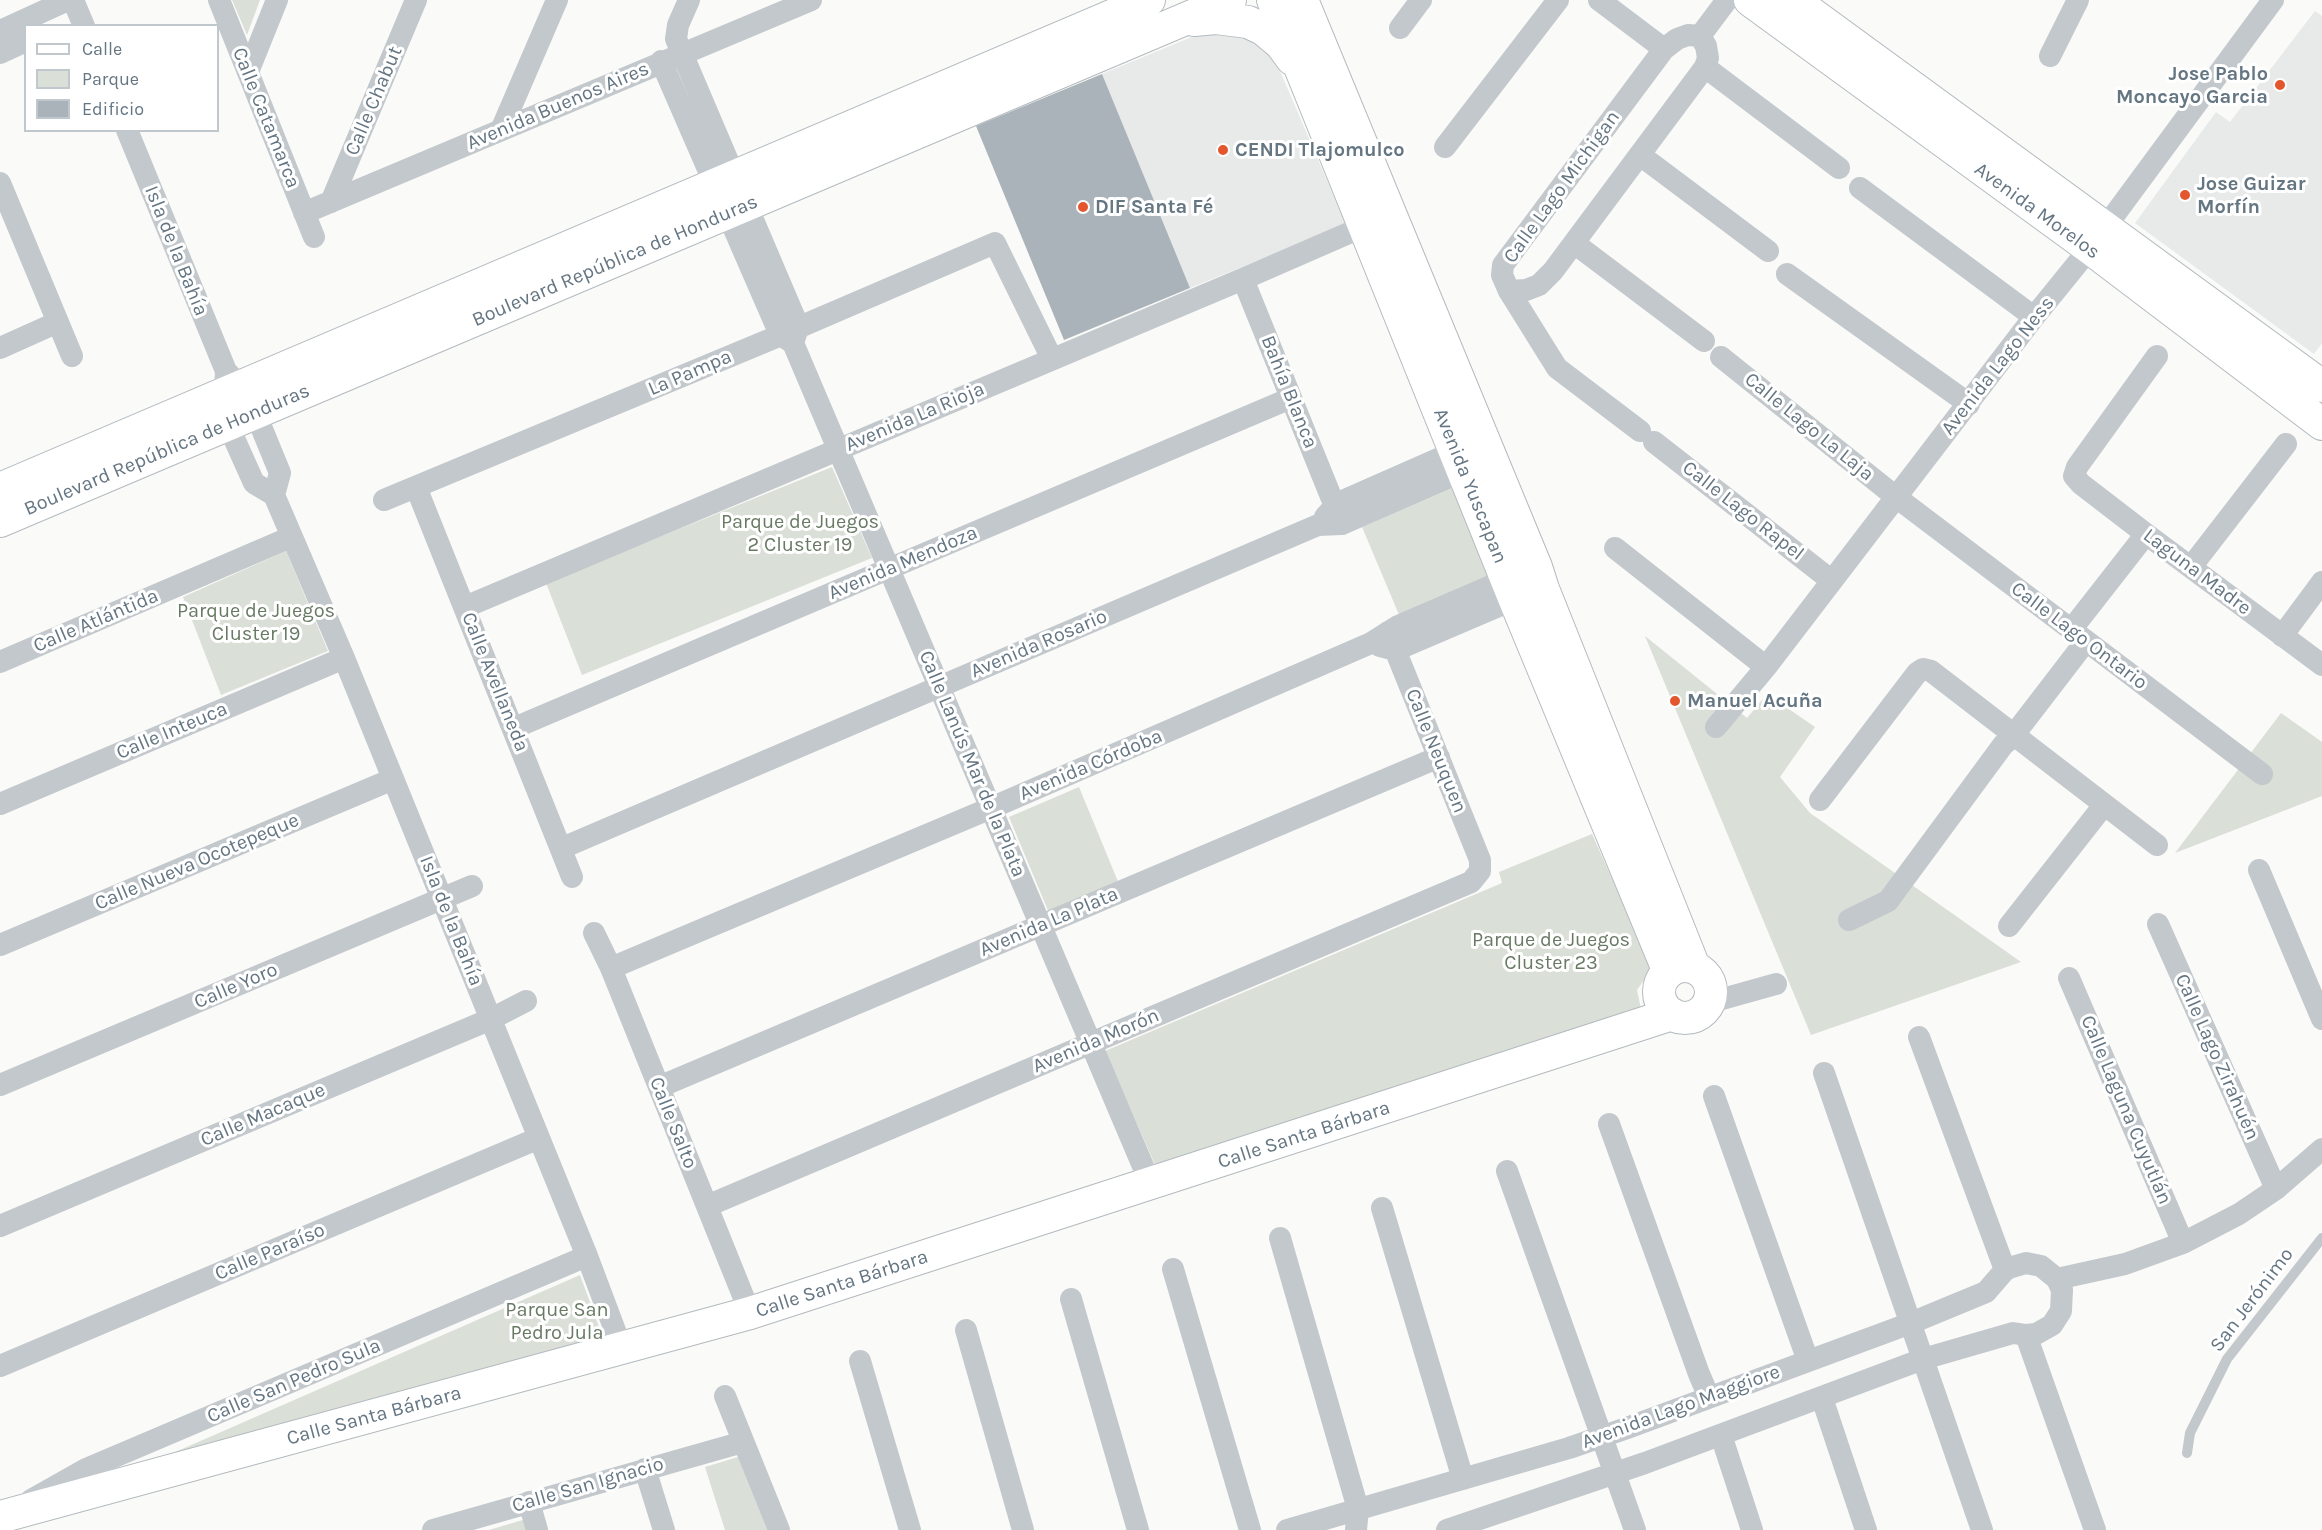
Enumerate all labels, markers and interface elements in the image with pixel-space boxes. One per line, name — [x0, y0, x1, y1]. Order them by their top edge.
legend — [24, 24, 219, 132]
text: Calle — [82, 38, 122, 60]
street label: Calle Chabut — [340, 43, 408, 159]
street label: Calle Catamarca — [227, 44, 305, 192]
street label: Avenida Buenos Aires — [463, 57, 653, 155]
place label: Jose Pablo Moncayo Garcia — [2116, 62, 2268, 109]
text: Parque — [82, 68, 139, 90]
marker: Jose Pablo Moncayo Garcia — [2273, 78, 2287, 92]
text: Edificio — [82, 98, 144, 120]
street label: Calle Lago Michigan — [1499, 106, 1625, 268]
place label: CENDI Tlajomulco — [1235, 138, 1405, 162]
marker: CENDI Tlajomulco — [1216, 143, 1230, 157]
street label: Avenida Morelos — [1970, 157, 2104, 265]
place label: Jose Guizar Morfín — [2197, 172, 2305, 219]
street label: Isla de la Bahía — [139, 182, 213, 320]
marker: Jose Guizar Morfín — [2178, 188, 2192, 202]
street label: Boulevard República de Honduras — [469, 190, 761, 332]
place label: DIF Santa Fé — [1095, 195, 1213, 219]
marker: DIF Santa Fé — [1076, 200, 1090, 214]
street label: Avenida Lago Ness — [1936, 292, 2060, 440]
street label: Bahía Blanca — [1255, 332, 1323, 452]
street label: La Pampa — [645, 345, 735, 401]
street label: Calle Lago La Laja — [1739, 367, 1879, 487]
street label: Avenida La Rioja — [842, 377, 988, 457]
street label: Boulevard República de Honduras — [21, 379, 313, 521]
street label: Avenida Yuscapan — [1428, 405, 1512, 567]
street label: Calle Lago Rapel — [1677, 456, 1809, 566]
park label: Parque de Juegos 2 Cluster 19 — [721, 510, 879, 557]
street label: Avenida Mendoza — [825, 521, 981, 605]
street label: Laguna Madre — [2138, 524, 2256, 620]
street label: Calle Lago Ontario — [2006, 577, 2152, 695]
street label: Calle Atlántida — [30, 584, 162, 658]
park label: Parque de Juegos Cluster 19 — [177, 599, 335, 646]
street label: Avenida Rosario — [967, 604, 1111, 684]
street label: Calle Avellaneda — [456, 609, 534, 755]
street label: Calle Lanús Mar de la Plata — [913, 647, 1031, 881]
street label: Calle Neuquen — [1400, 685, 1472, 817]
place label: Manuel Acuña — [1687, 689, 1823, 713]
marker: Manuel Acuña — [1668, 694, 1682, 708]
street label: Calle Inteuca — [113, 697, 231, 765]
street label: Avenida Córdoba — [1016, 724, 1166, 806]
street label: Calle Nueva Ocotepeque — [91, 808, 303, 916]
street label: Isla de la Bahía — [414, 852, 488, 990]
street label: Avenida La Plata — [976, 882, 1122, 962]
park label: Parque de Juegos Cluster 23 — [1472, 928, 1630, 975]
street label: Calle Yoro — [191, 958, 281, 1014]
street label: Calle Lago Zirahuén — [2170, 970, 2264, 1144]
street label: Avenida Morón — [1029, 1004, 1163, 1078]
street label: Calle Laguna Cuyutlán — [2075, 1012, 2177, 1208]
street label: Calle Salto — [644, 1074, 702, 1172]
street label: Calle Macaque — [197, 1078, 329, 1152]
street label: Calle Santa Bárbara — [1215, 1096, 1393, 1174]
street label: Calle Paraíso — [211, 1218, 329, 1286]
street label: San Jerónimo — [2205, 1243, 2299, 1357]
street label: Calle Santa Bárbara — [753, 1245, 931, 1323]
park label: Parque San Pedro Jula — [505, 1298, 609, 1345]
street label: Calle San Pedro Sula — [204, 1334, 384, 1428]
street label: Avenida Lago Maggiore — [1579, 1360, 1783, 1454]
street label: Calle Santa Bárbara — [284, 1381, 464, 1451]
street label: Calle San Ignacio — [509, 1452, 667, 1518]

